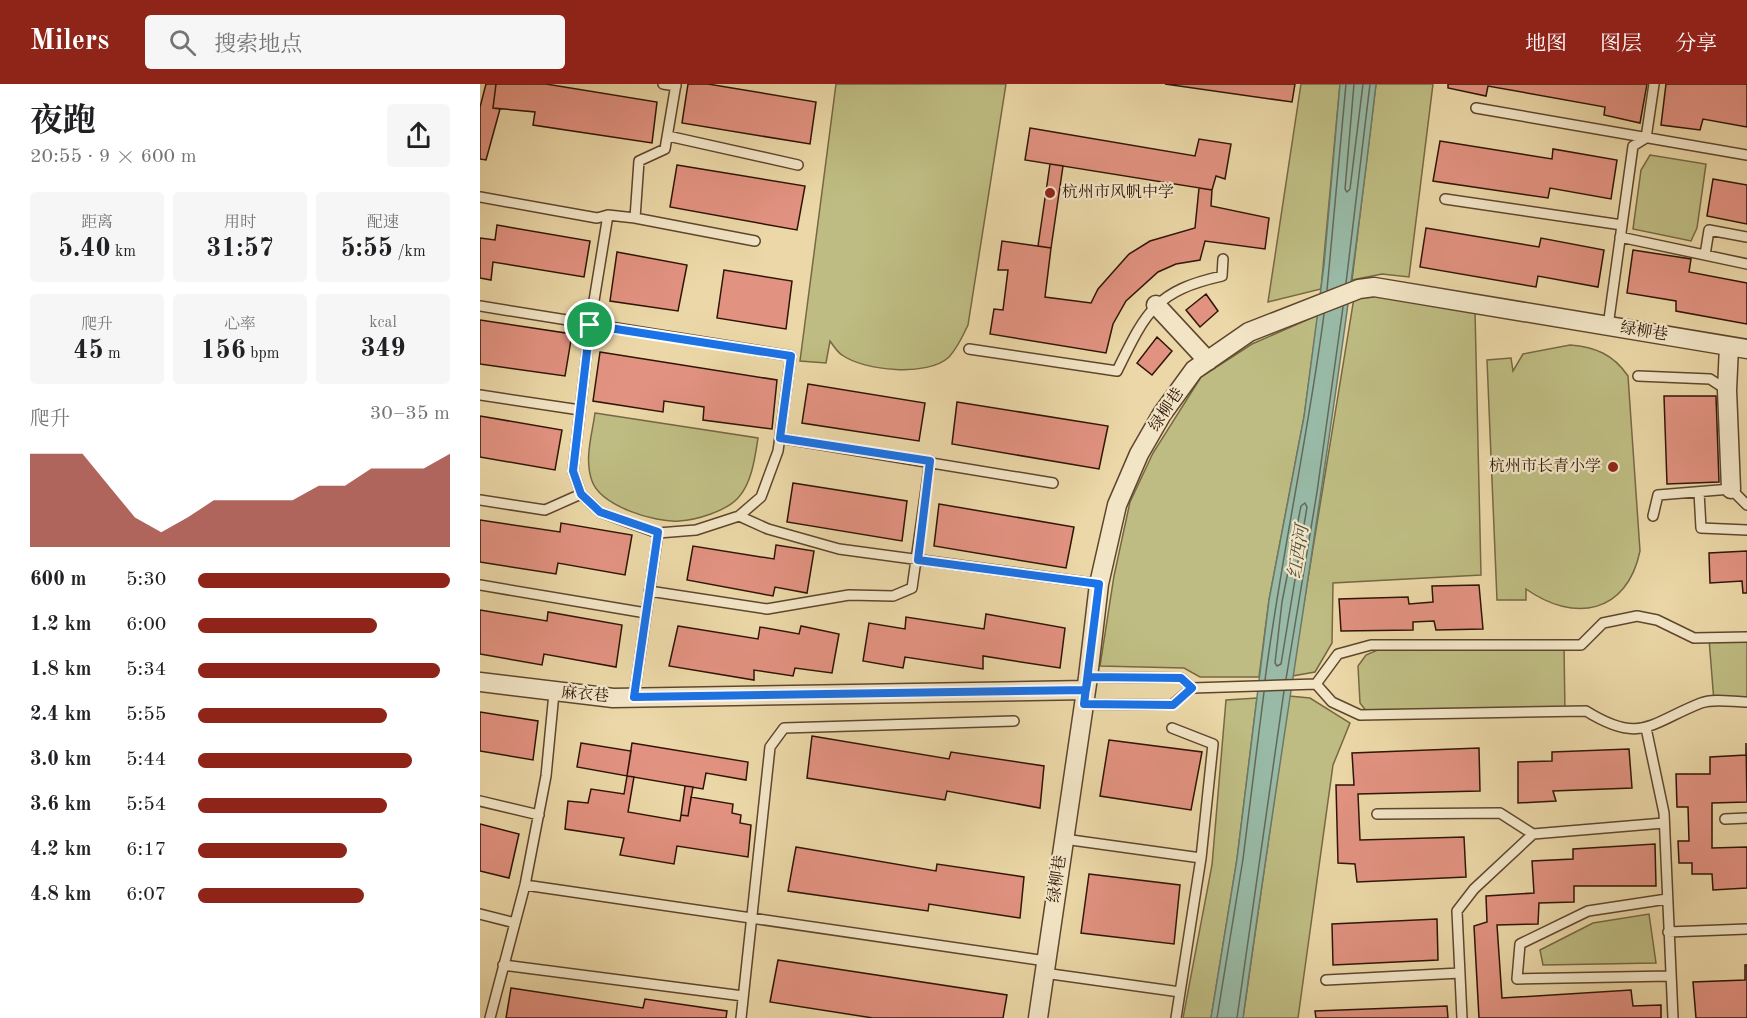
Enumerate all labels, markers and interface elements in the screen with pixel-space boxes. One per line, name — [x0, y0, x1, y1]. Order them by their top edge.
search box — [145, 15, 565, 69]
icon: search — [166, 26, 199, 59]
text: Milers — [30, 28, 109, 56]
text: 搜索地点 — [214, 34, 302, 56]
text: 地图 — [1525, 34, 1567, 55]
text: 图层 — [1600, 34, 1642, 55]
text: 分享 — [1675, 34, 1717, 55]
button: share — [387, 104, 450, 167]
text: 夜跑 — [30, 106, 96, 139]
text: 20:55 · 9 × 600 m — [30, 147, 197, 167]
place label: 杭州市风帆中学 — [1062, 183, 1174, 201]
marker: 杭州市风帆中学 — [1043, 186, 1057, 200]
text: 距离 — [81, 215, 113, 231]
text: 用时 — [224, 215, 256, 231]
text: 配速 — [367, 215, 399, 231]
text: 5.40 — [58, 236, 111, 262]
text: 31:57 — [206, 236, 274, 262]
text: 5:55 — [340, 236, 393, 262]
text: km — [111, 244, 136, 260]
text: /km — [393, 244, 426, 260]
pin — [564, 299, 615, 350]
icon: arrive — [573, 308, 606, 341]
text: kcal — [369, 315, 397, 331]
text: 爬升 — [81, 317, 113, 333]
text: 心率 — [224, 317, 256, 333]
street label: 绿柳巷 — [1619, 318, 1669, 344]
text: 349 — [360, 336, 406, 362]
text: 45 — [73, 338, 103, 364]
text: 156 — [201, 338, 246, 364]
text: m — [103, 346, 121, 362]
text: bpm — [246, 346, 279, 362]
street label: 绿柳巷 — [1145, 385, 1187, 434]
text: 30–35 m — [370, 404, 450, 424]
text: 爬升 — [30, 410, 70, 430]
place label: 杭州市长青小学 — [1489, 457, 1601, 475]
marker: 杭州市长青小学 — [1606, 460, 1620, 474]
water label: 红西河 — [1285, 521, 1313, 580]
text: 600 m — [30, 570, 86, 590]
text: 5:30 — [126, 570, 166, 590]
text: 1.2 km — [30, 615, 92, 635]
text: 6:00 — [126, 615, 166, 635]
text: 1.8 km — [30, 660, 92, 680]
text: 5:34 — [126, 660, 166, 680]
street label: 麻衣巷 — [560, 683, 610, 705]
text: 2.4 km — [30, 705, 92, 725]
text: 5:55 — [126, 705, 166, 725]
text: 3.0 km — [30, 750, 92, 770]
text: 5:44 — [126, 750, 166, 770]
text: 3.6 km — [30, 795, 92, 815]
text: 5:54 — [126, 795, 166, 815]
text: 4.2 km — [30, 840, 92, 860]
text: 6:17 — [126, 840, 166, 860]
street label: 绿柳巷 — [1045, 854, 1069, 904]
text: 4.8 km — [30, 885, 92, 905]
text: 6:07 — [126, 885, 166, 905]

